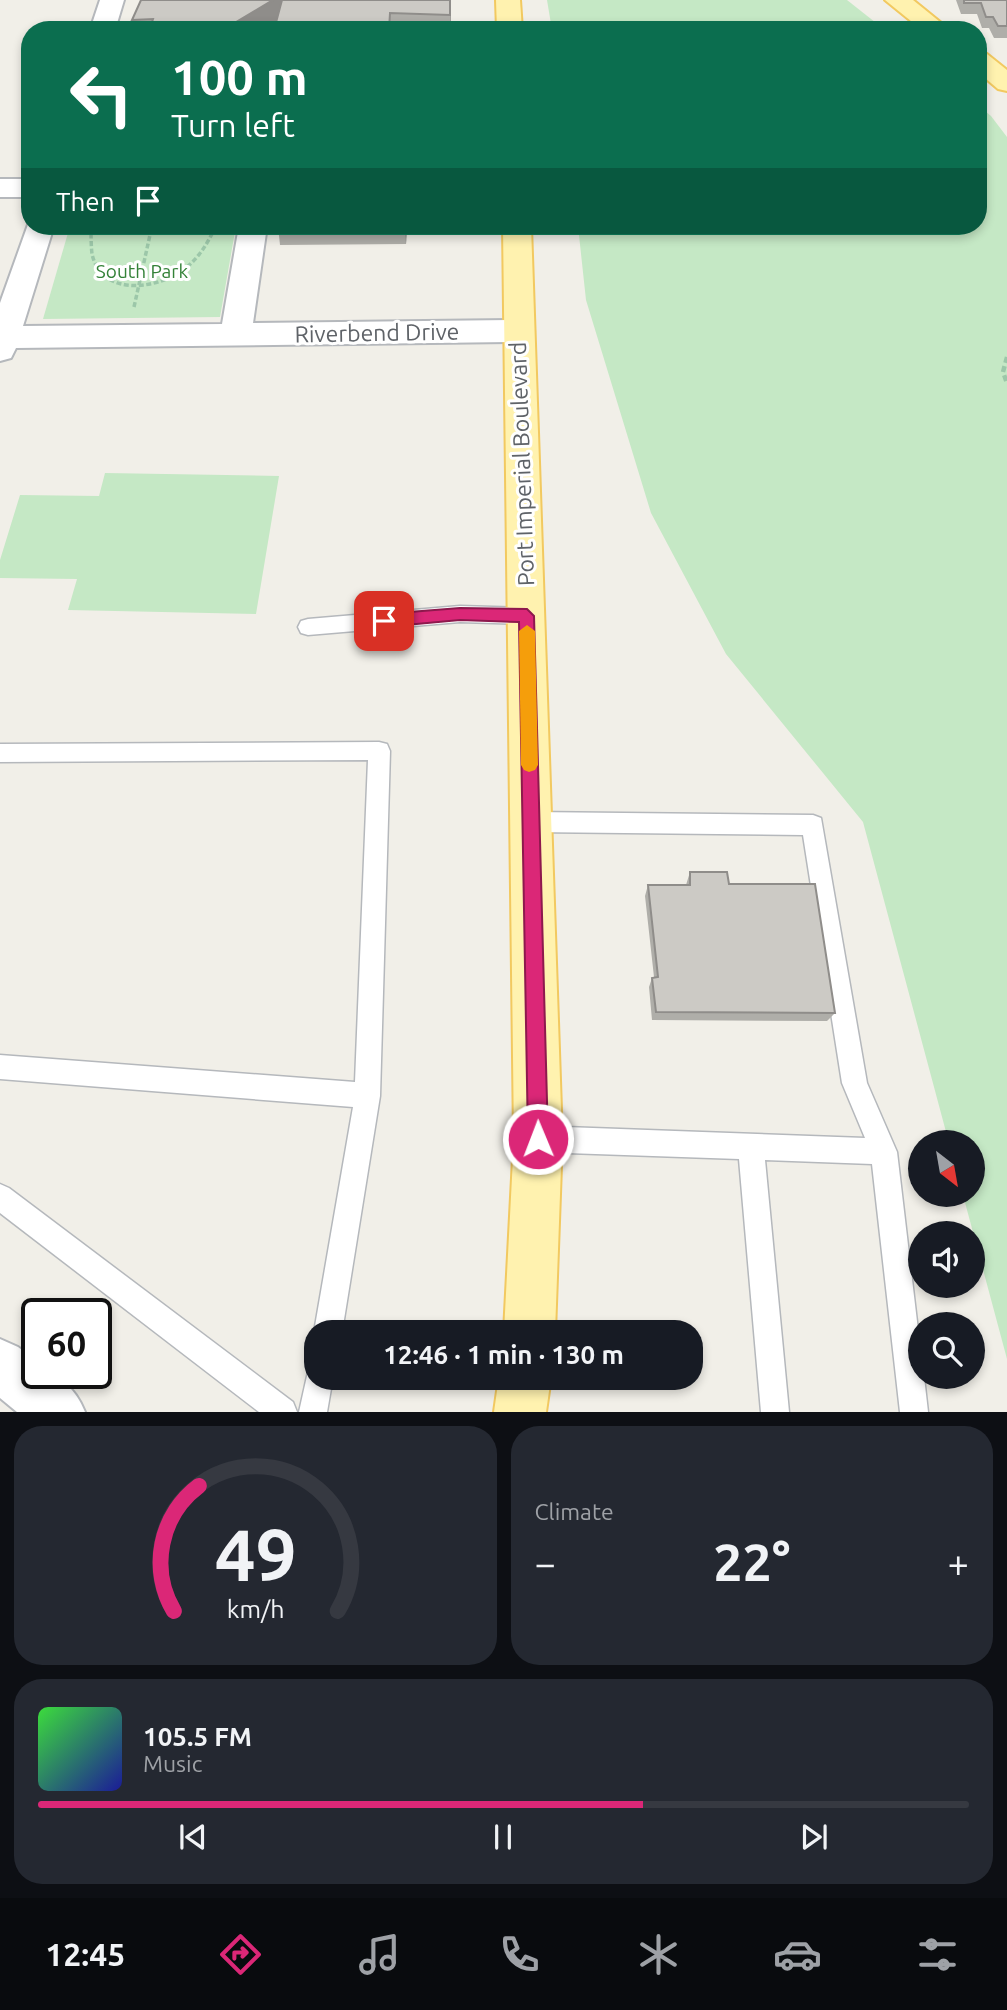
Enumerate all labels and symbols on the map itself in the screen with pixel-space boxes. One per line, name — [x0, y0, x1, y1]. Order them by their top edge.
park label: South Park — [96, 260, 189, 282]
street label: Riverbend Drive — [294, 319, 460, 346]
street label: Port Imperial Boulevard — [505, 341, 538, 587]
pin — [354, 591, 414, 651]
position arrow — [501, 1102, 575, 1176]
north arrow — [908, 1130, 985, 1208]
speed limit sign: 60 — [21, 1298, 112, 1389]

